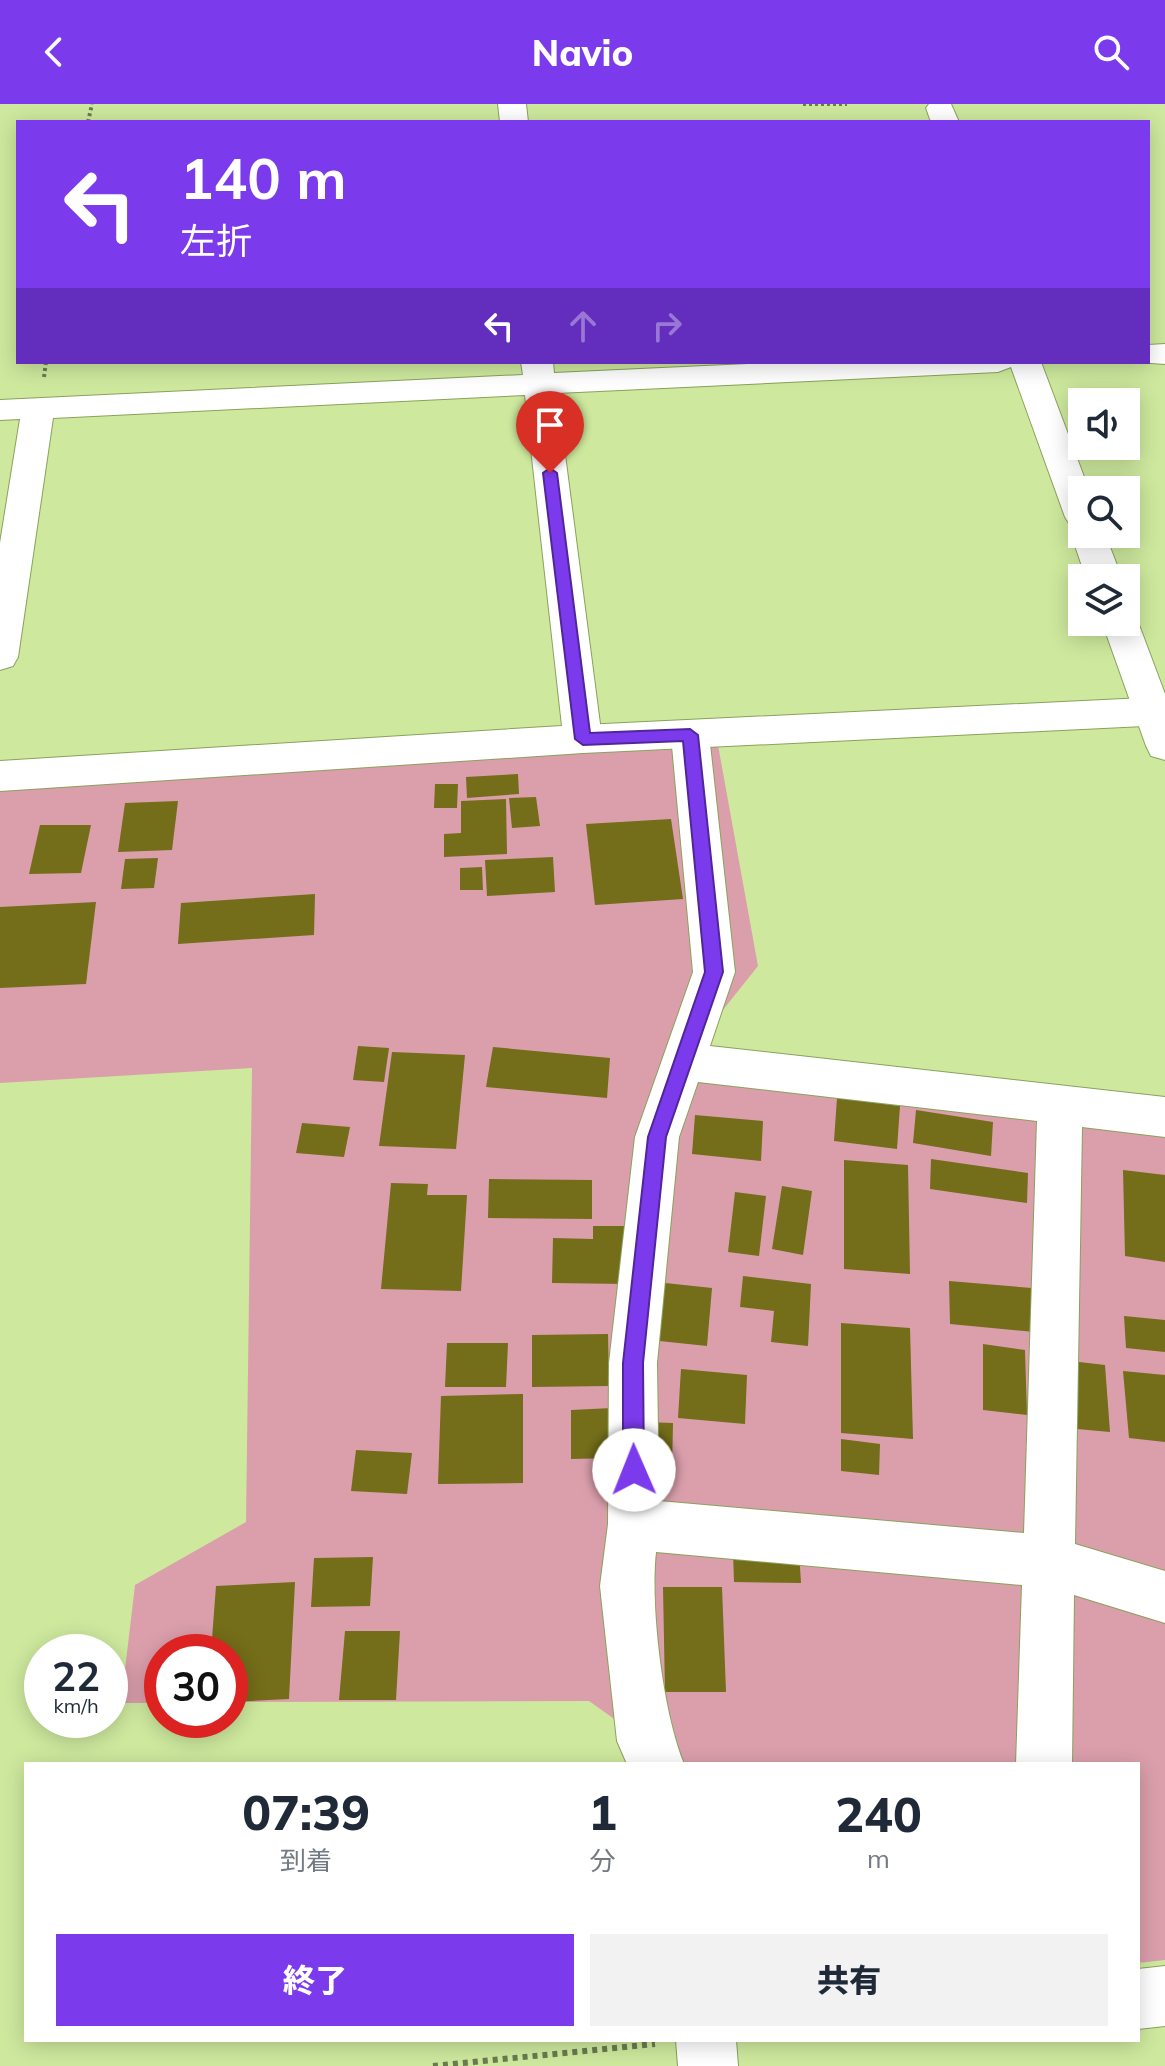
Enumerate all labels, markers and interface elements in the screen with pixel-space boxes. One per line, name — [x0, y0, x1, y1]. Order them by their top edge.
icon: back — [32, 30, 76, 74]
text: Navio — [532, 30, 633, 75]
icon: search — [1089, 30, 1133, 74]
text: 140 m — [180, 143, 347, 213]
icon: left — [48, 152, 152, 256]
text: 左折 — [180, 218, 252, 263]
icon: left — [477, 304, 521, 348]
icon: ahead — [561, 304, 605, 348]
icon: right — [645, 304, 689, 348]
map controls — [1068, 388, 1140, 636]
button: sound — [1068, 388, 1140, 460]
pin — [516, 391, 584, 473]
icon: arrive — [528, 403, 572, 447]
button: search — [1068, 476, 1140, 548]
button: layers — [1068, 564, 1140, 636]
position arrow — [592, 1428, 676, 1512]
speed limit sign: 30 — [144, 1634, 248, 1738]
text: 22 — [52, 1651, 100, 1701]
text: km/h — [53, 1693, 99, 1718]
text: 07:39 — [242, 1782, 370, 1842]
text: 1 — [588, 1782, 617, 1842]
text: 240 — [835, 1784, 922, 1844]
text: m — [867, 1842, 890, 1875]
text: 到着 — [280, 1844, 332, 1877]
text: 分 — [590, 1844, 616, 1877]
button: 終了 — [56, 1934, 574, 2026]
button: 共有 — [590, 1934, 1108, 2026]

